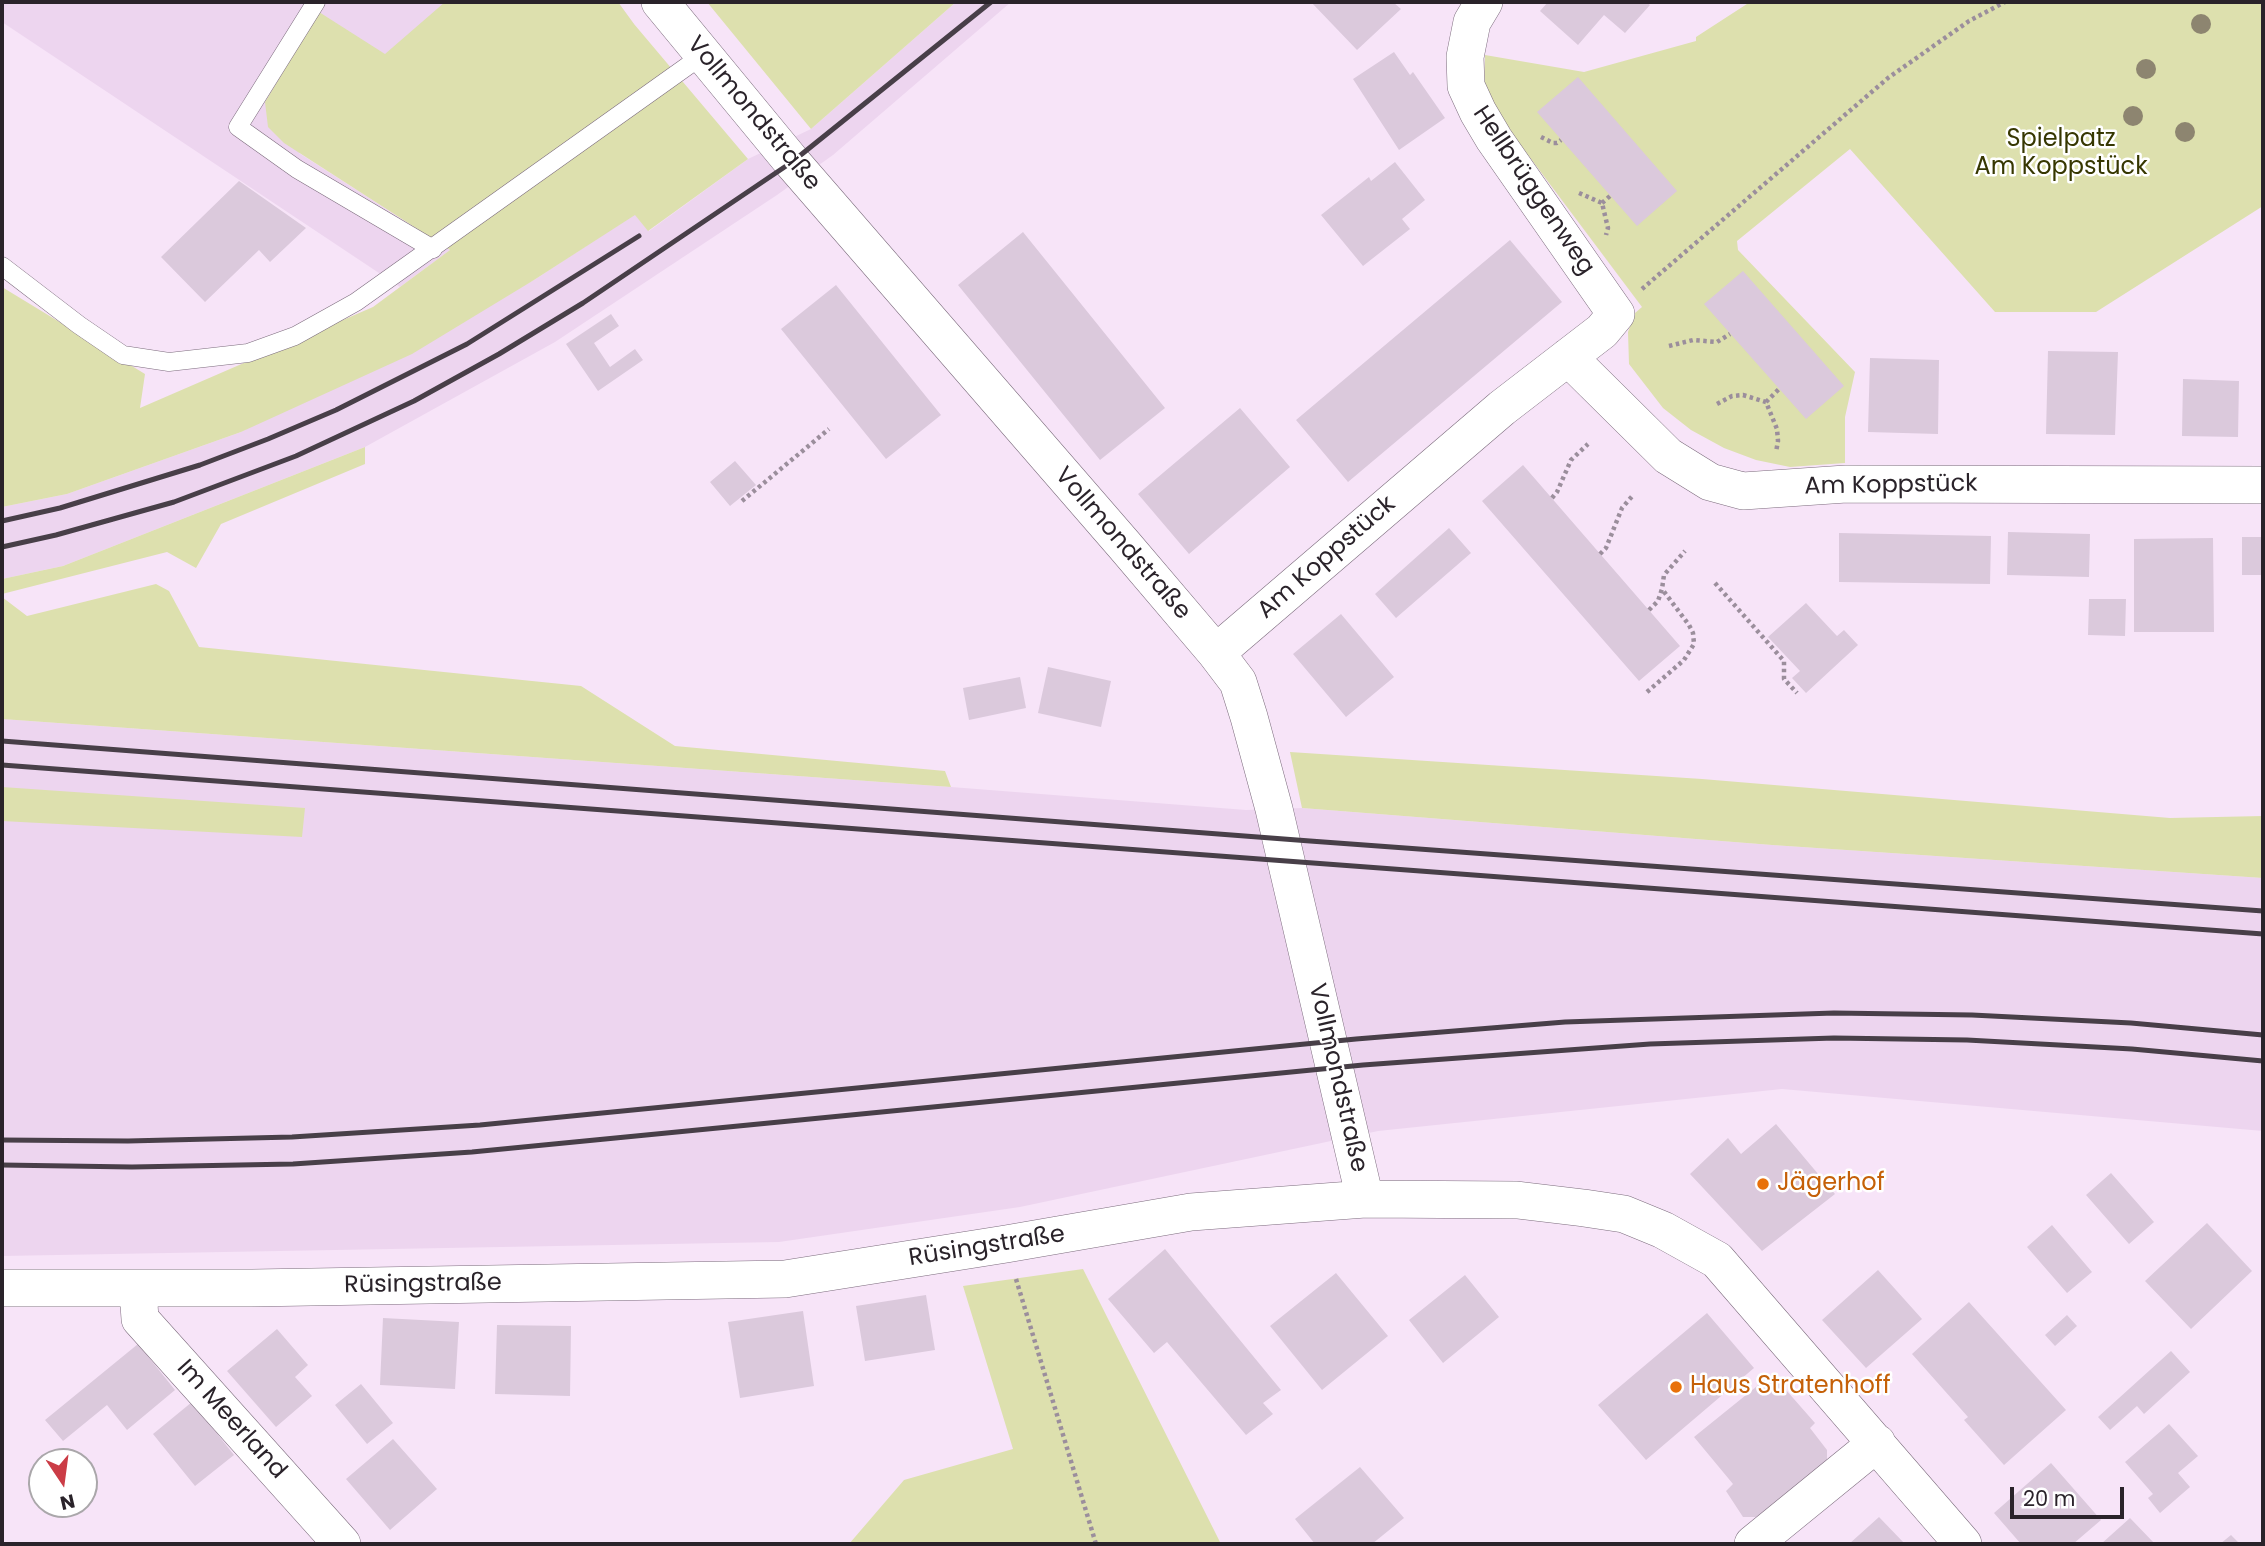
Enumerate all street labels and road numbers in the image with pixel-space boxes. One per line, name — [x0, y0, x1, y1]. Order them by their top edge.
street label: Vollmondstraße — [680, 31, 826, 197]
street label: Hellbrüggenweg — [1466, 101, 1600, 281]
street label: Vollmondstraße — [1048, 462, 1196, 626]
street label: Am Koppstück — [1804, 470, 1978, 502]
street label: Am Koppstück — [1252, 490, 1402, 626]
street label: Vollmondstraße — [1301, 981, 1373, 1175]
street label: Rüsingstraße — [907, 1220, 1067, 1274]
street label: Rüsingstraße — [344, 1269, 502, 1301]
street label: Im Meerland — [170, 1355, 292, 1485]

